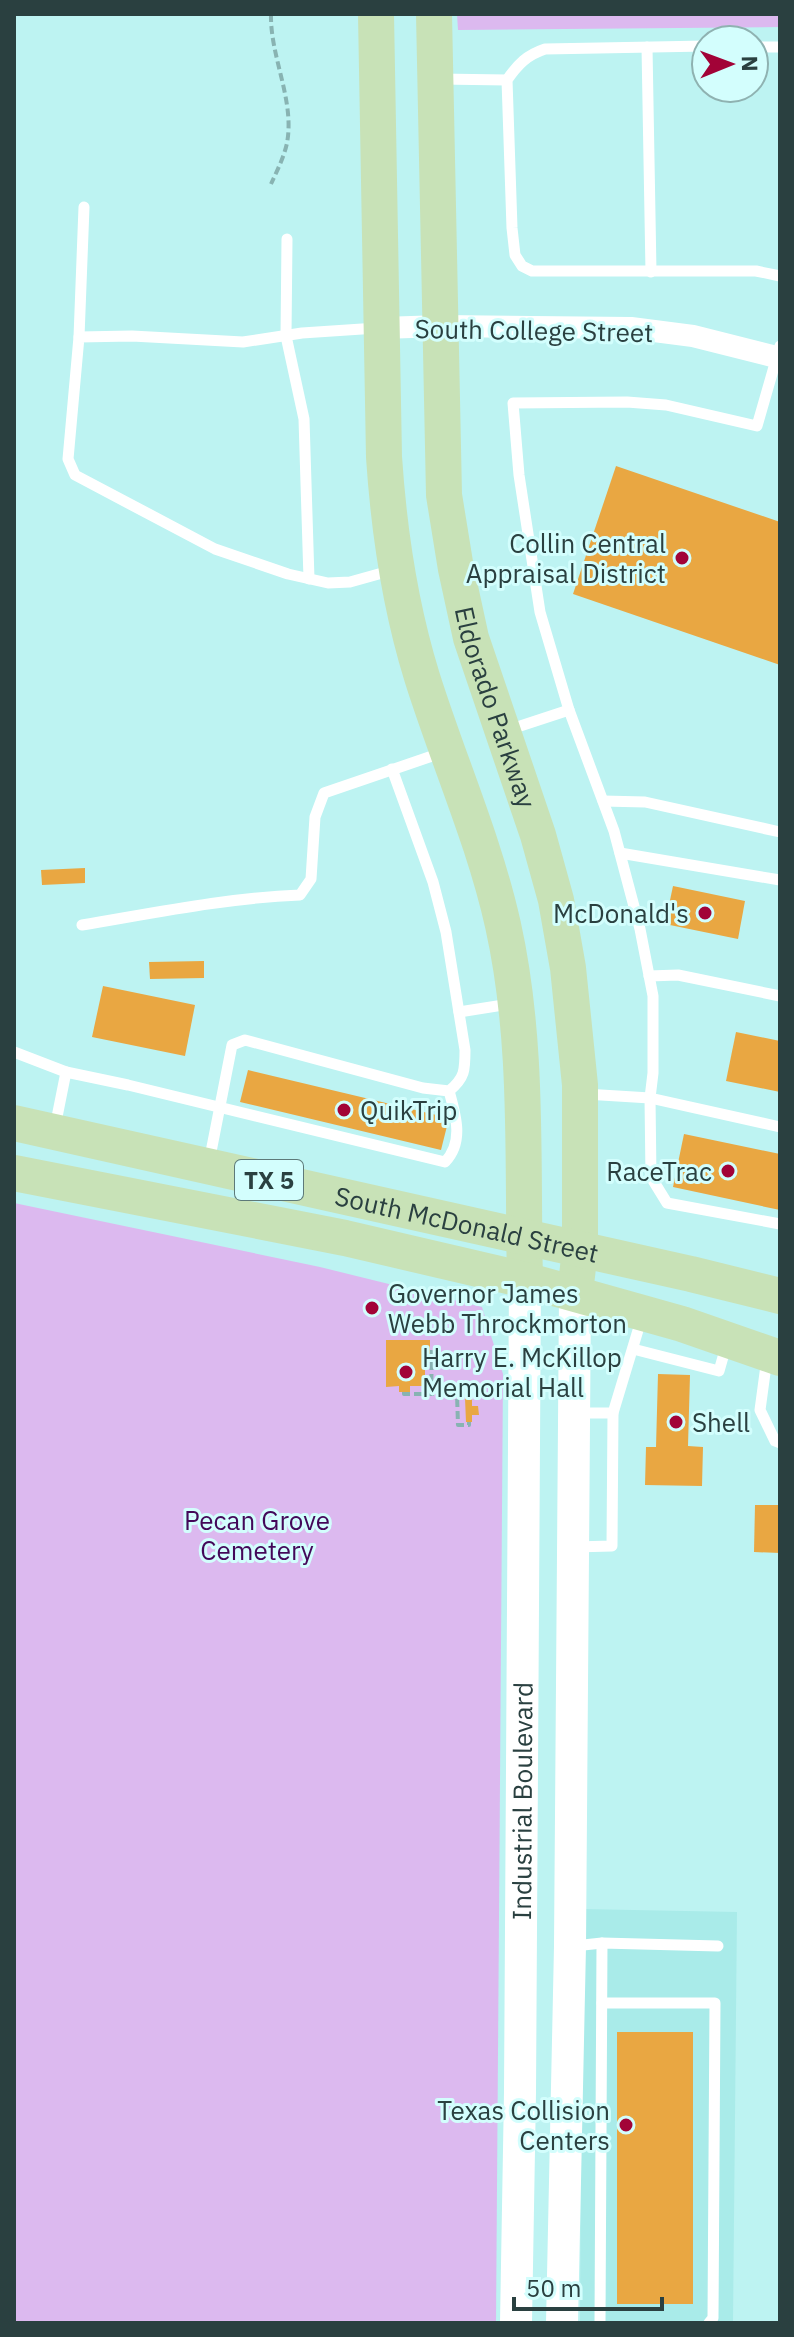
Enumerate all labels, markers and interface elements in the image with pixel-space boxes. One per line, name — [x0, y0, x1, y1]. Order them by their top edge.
north arrow — [690, 24, 770, 104]
text: N — [736, 55, 765, 72]
street label: South College Street — [414, 311, 654, 349]
place label: Collin Central Appraisal District — [466, 526, 666, 590]
marker: Collin Central Appraisal District — [673, 549, 691, 567]
street label: Eldorado Parkway — [448, 603, 545, 812]
place label: McDonald's — [553, 896, 689, 930]
marker: McDonald's — [696, 904, 714, 922]
place label: QuikTrip — [360, 1093, 457, 1127]
marker: QuikTrip — [335, 1101, 353, 1119]
place label: RaceTrac — [606, 1154, 712, 1188]
road number: TX 5 — [235, 1160, 303, 1200]
marker: RaceTrac — [719, 1162, 737, 1180]
street label: South McDonald Street — [332, 1178, 602, 1270]
place label: Governor James Webb Throckmorton — [388, 1276, 627, 1340]
marker: Governor James Webb Throckmorton — [363, 1299, 381, 1317]
place label: Harry E. McKillop Memorial Hall — [422, 1340, 622, 1404]
marker: Harry E. McKillop Memorial Hall — [397, 1363, 415, 1381]
place label: Shell — [692, 1405, 750, 1439]
marker: Shell — [667, 1413, 685, 1431]
park label: Pecan Grove Cemetery — [184, 1503, 330, 1567]
street label: Industrial Boulevard — [504, 1682, 540, 1920]
place label: Texas Collision Centers — [437, 2093, 610, 2157]
marker: Texas Collision Centers — [617, 2116, 635, 2134]
scale bar — [514, 2261, 662, 2311]
text: 50 m — [526, 2272, 581, 2304]

